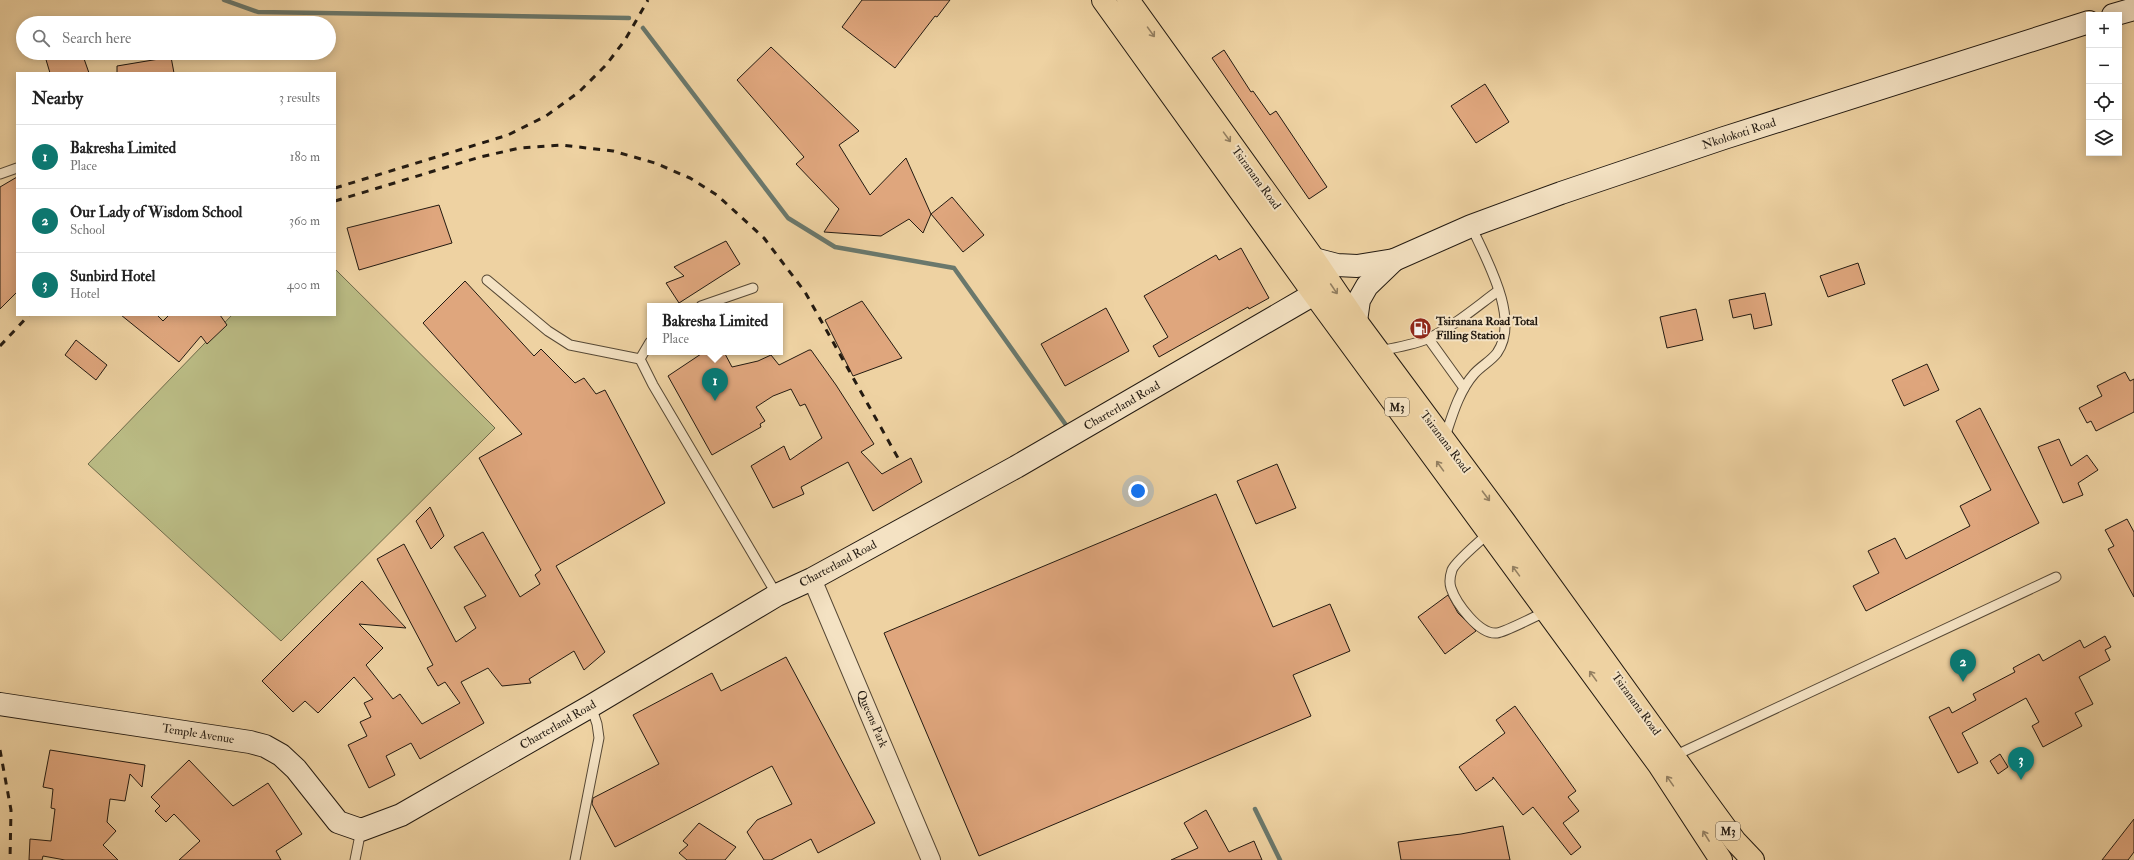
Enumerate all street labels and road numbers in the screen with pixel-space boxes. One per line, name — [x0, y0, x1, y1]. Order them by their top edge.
street label: Nkolokoti Road — [1700, 115, 1778, 153]
street label: Tsiranana Road — [1228, 144, 1284, 213]
street label: Charterland Road — [1081, 378, 1163, 434]
road number: M3 — [1385, 398, 1409, 416]
street label: Tsiranana Road — [1417, 408, 1473, 476]
street label: Charterland Road — [797, 537, 879, 591]
street label: Tsiranana Road — [1608, 670, 1664, 739]
street label: Queens Park — [853, 688, 891, 750]
street label: Charterland Road — [517, 697, 599, 753]
street label: Temple Avenue — [161, 721, 235, 747]
road number: M3 — [1716, 822, 1740, 840]

